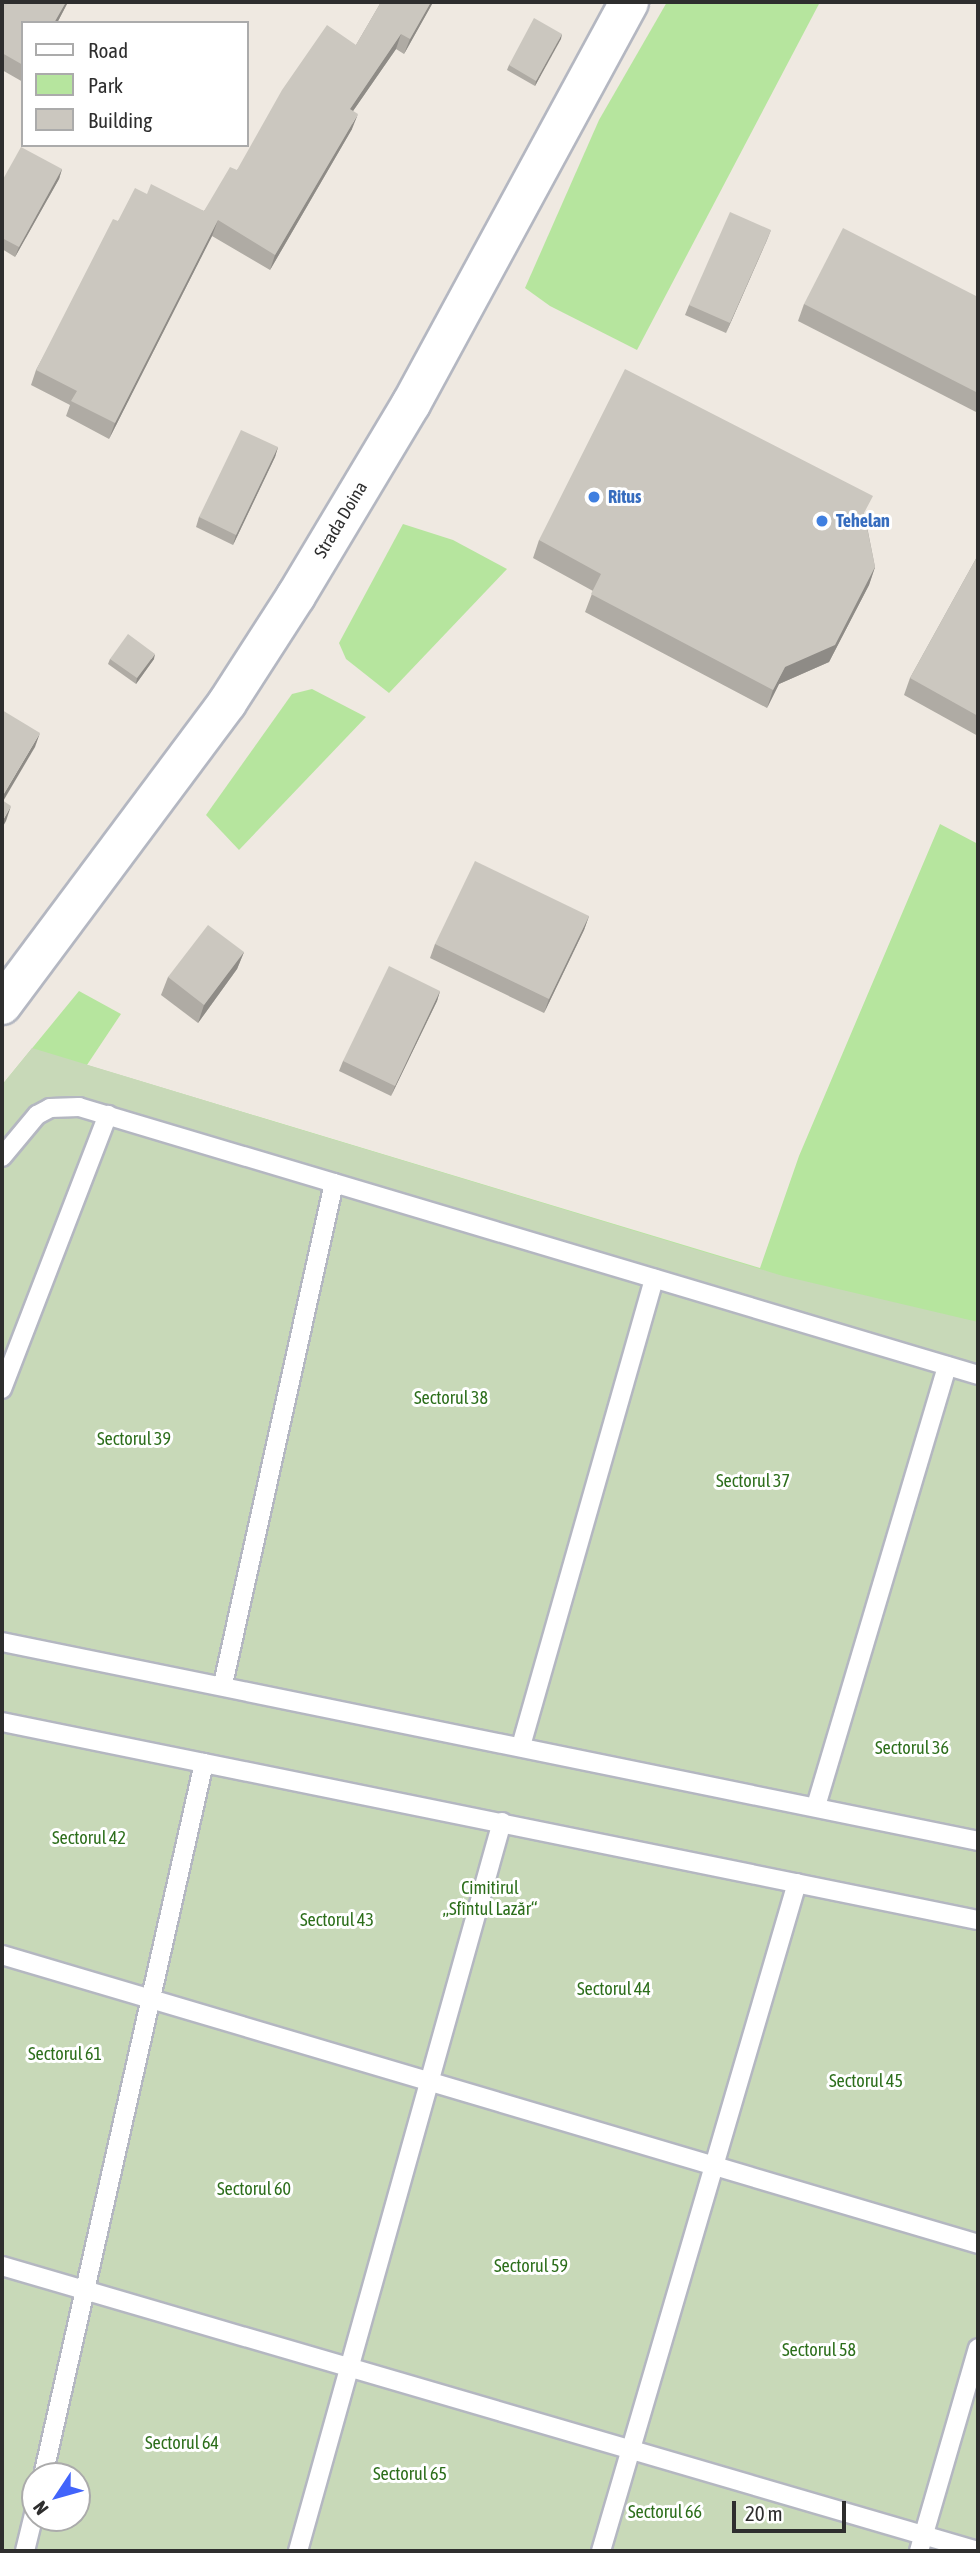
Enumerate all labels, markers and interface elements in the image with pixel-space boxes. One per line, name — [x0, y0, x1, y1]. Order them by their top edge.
legend — [21, 21, 248, 147]
text: Road — [88, 38, 128, 62]
text: Park — [88, 73, 123, 97]
text: Building — [88, 108, 152, 132]
street label: Strada Doina — [310, 478, 372, 562]
place label: Ritus — [608, 486, 641, 508]
marker: Ritus — [586, 489, 602, 505]
place label: Tehelan — [836, 510, 890, 532]
marker: Tehelan — [814, 513, 830, 529]
park label: Sectorul 38 — [414, 1387, 488, 1409]
park label: Sectorul 39 — [97, 1428, 171, 1450]
park label: Sectorul 37 — [716, 1470, 790, 1492]
park label: Sectorul 36 — [875, 1737, 949, 1759]
park label: Sectorul 42 — [52, 1827, 126, 1849]
park label: Cimitirul „Sfîntul Lazăr“ — [443, 1878, 537, 1920]
park label: Sectorul 43 — [300, 1909, 374, 1931]
park label: Sectorul 44 — [577, 1978, 651, 2000]
park label: Sectorul 61 — [28, 2043, 102, 2065]
park label: Sectorul 45 — [829, 2070, 903, 2092]
park label: Sectorul 60 — [217, 2178, 291, 2200]
park label: Sectorul 59 — [494, 2255, 568, 2277]
park label: Sectorul 58 — [782, 2339, 856, 2361]
park label: Sectorul 64 — [145, 2432, 219, 2454]
north arrow — [21, 2462, 91, 2532]
park label: Sectorul 65 — [373, 2463, 447, 2485]
scale bar — [735, 2486, 849, 2530]
text: N — [28, 2497, 53, 2519]
park label: Sectorul 66 — [628, 2501, 702, 2523]
text: 20 m — [745, 2501, 783, 2525]

